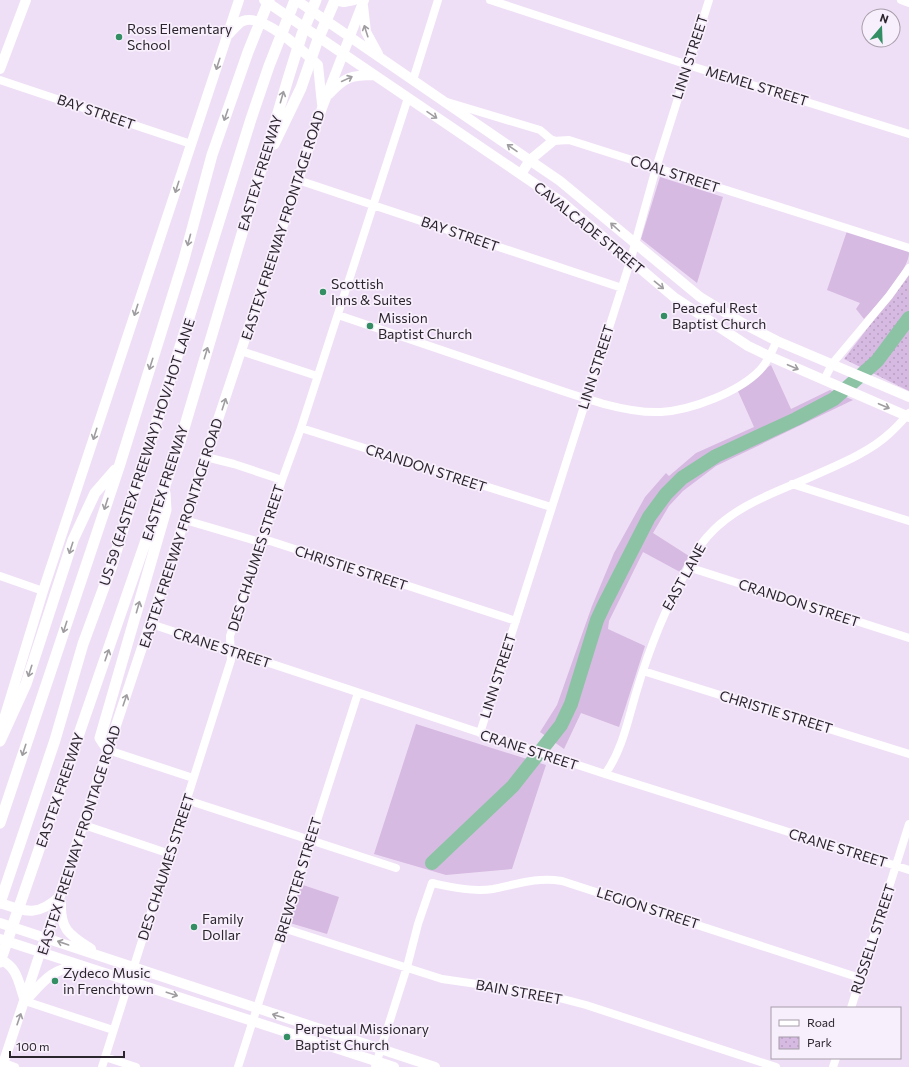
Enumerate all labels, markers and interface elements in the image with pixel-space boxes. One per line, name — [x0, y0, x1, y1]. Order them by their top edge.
north arrow — [861, 8, 901, 48]
text: N — [878, 11, 890, 26]
street label: LINN STREET — [668, 12, 711, 101]
place label: Ross Elementary School — [127, 20, 232, 53]
one-way arrow — [362, 25, 369, 38]
marker: Ross Elementary School — [114, 32, 124, 42]
one-way arrow — [214, 57, 221, 70]
street label: MEMEL STREET — [704, 62, 810, 109]
one-way arrow — [340, 75, 352, 82]
street label: BAY STREET — [55, 90, 137, 133]
one-way arrow — [279, 91, 286, 104]
one-way arrow — [222, 108, 229, 121]
street label: EASTEX FREEWAY FRONTAGE ROAD — [237, 108, 328, 342]
one-way arrow — [426, 111, 437, 119]
street label: EASTEX FREEWAY — [234, 113, 285, 233]
one-way arrow — [507, 144, 518, 152]
street label: COAL STREET — [628, 151, 722, 196]
street label: CAVALCADE STREET — [531, 178, 648, 277]
one-way arrow — [173, 180, 180, 193]
street label: BAY STREET — [419, 212, 501, 255]
one-way arrow — [610, 222, 621, 231]
one-way arrow — [185, 233, 193, 246]
place label: Scottish Inns & Suites — [331, 275, 412, 308]
one-way arrow — [653, 281, 664, 290]
marker: Scottish Inns & Suites — [318, 287, 328, 297]
place label: Peaceful Rest Baptist Church — [672, 299, 766, 332]
one-way arrow — [132, 304, 139, 317]
place label: Mission Baptist Church — [378, 309, 472, 342]
marker: Peaceful Rest Baptist Church — [659, 311, 669, 321]
street label: US 59 (EASTEX FREEWAY) HOV/HOT LANE — [96, 316, 198, 588]
marker: Mission Baptist Church — [365, 321, 375, 331]
street label: LINN STREET — [574, 322, 617, 411]
one-way arrow — [203, 347, 210, 360]
one-way arrow — [147, 357, 154, 370]
one-way arrow — [787, 363, 799, 371]
one-way arrow — [220, 398, 228, 410]
one-way arrow — [878, 403, 890, 410]
street label: EASTEX FREEWAY FRONTAGE ROAD — [135, 416, 226, 650]
street label: EASTEX FREEWAY — [138, 423, 192, 543]
one-way arrow — [91, 427, 98, 440]
street label: CRANDON STREET — [364, 440, 489, 495]
street label: DES CHAUMES STREET — [224, 482, 287, 633]
one-way arrow — [102, 497, 109, 510]
street label: EAST LANE — [658, 540, 709, 613]
one-way arrow — [67, 541, 74, 554]
street label: CHRISTIE STREET — [293, 541, 410, 594]
street label: CRANDON STREET — [737, 575, 862, 630]
one-way arrow — [135, 601, 142, 614]
one-way arrow — [61, 620, 68, 633]
street label: CRANE STREET — [171, 624, 273, 671]
street label: LINN STREET — [476, 631, 519, 720]
one-way arrow — [103, 649, 111, 661]
one-way arrow — [26, 664, 33, 677]
street label: CHRISTIE STREET — [718, 686, 835, 737]
one-way arrow — [122, 694, 130, 706]
street label: EASTEX FREEWAY FRONTAGE ROAD — [33, 723, 124, 957]
street label: CRANE STREET — [478, 726, 580, 773]
street label: EASTEX FREEWAY — [32, 730, 87, 849]
one-way arrow — [20, 744, 27, 757]
street label: DES CHAUMES STREET — [134, 791, 197, 942]
street label: BREWSTER STREET — [270, 815, 325, 945]
street label: CRANE STREET — [787, 824, 890, 871]
street label: RUSSELL STREET — [847, 882, 898, 996]
street label: LEGION STREET — [595, 883, 702, 932]
place label: Family Dollar — [202, 910, 244, 943]
marker: Family Dollar — [189, 922, 199, 932]
one-way arrow — [58, 939, 70, 947]
place label: Zydeco Music in Frenchtown — [63, 964, 154, 997]
marker: Zydeco Music in Frenchtown — [50, 976, 60, 986]
street label: BAIN STREET — [474, 976, 564, 1008]
one-way arrow — [166, 991, 179, 998]
legend — [771, 1007, 901, 1059]
one-way arrow — [271, 1012, 284, 1019]
one-way arrow — [15, 1013, 23, 1025]
text: Road — [807, 1015, 835, 1029]
place label: Perpetual Missionary Baptist Church — [295, 1020, 429, 1053]
marker: Perpetual Missionary Baptist Church — [282, 1032, 292, 1042]
scale bar — [10, 1033, 124, 1059]
text: Park — [807, 1035, 833, 1049]
text: 100 m — [16, 1039, 50, 1053]

